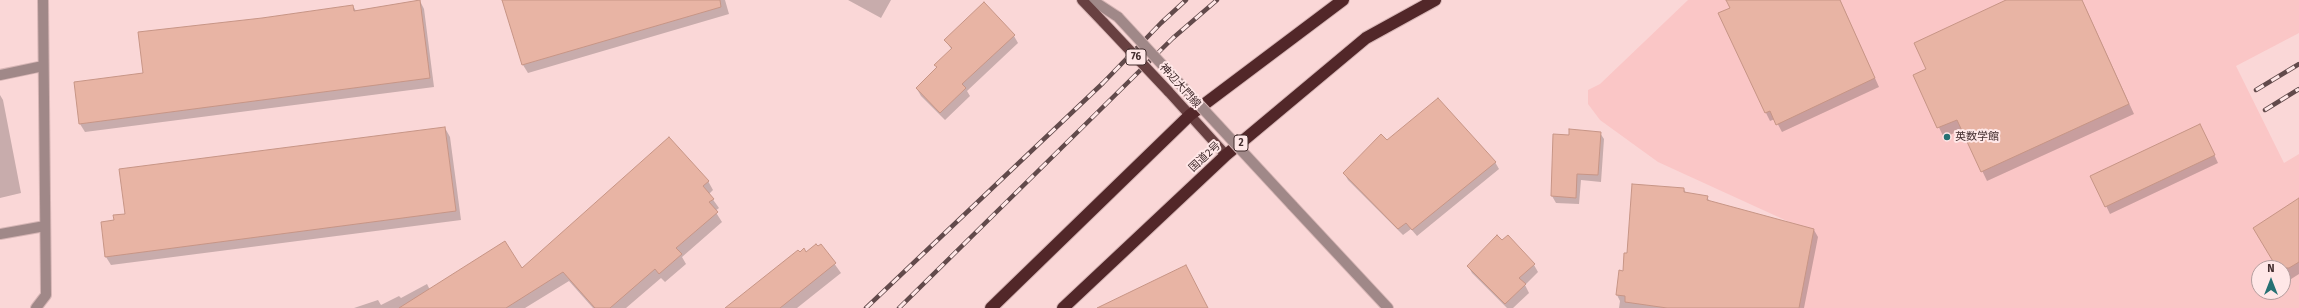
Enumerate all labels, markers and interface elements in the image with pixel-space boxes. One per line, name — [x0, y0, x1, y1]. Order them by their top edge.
road number: 76 — [1126, 49, 1146, 65]
street label: 神辺大門線 — [1157, 61, 1203, 111]
place label: 英数学館 — [1955, 130, 1999, 144]
marker: 英数学館 — [1942, 132, 1952, 142]
road number: 2 — [1234, 135, 1248, 151]
street label: 国道2号 — [1186, 139, 1224, 175]
north arrow — [2251, 260, 2291, 300]
text: N — [2267, 262, 2275, 275]

